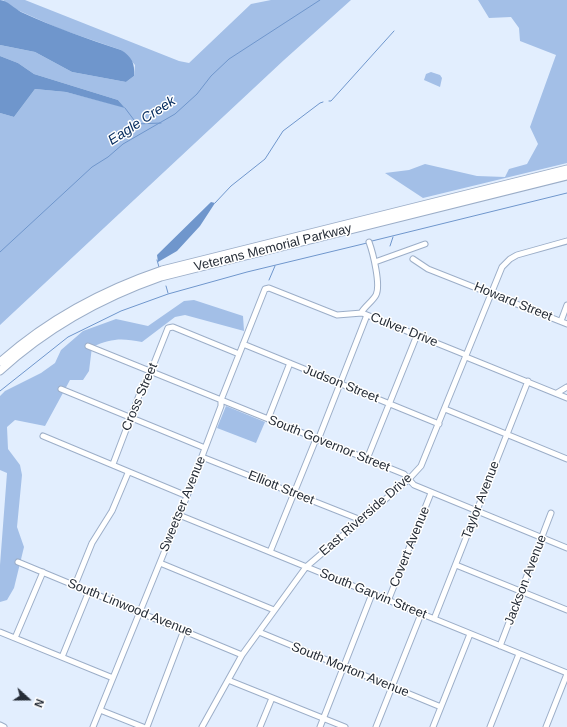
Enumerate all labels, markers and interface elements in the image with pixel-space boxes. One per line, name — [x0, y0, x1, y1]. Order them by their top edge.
water label: Eagle Creek — [105, 93, 179, 149]
street label: Veterans Memorial Parkway — [193, 221, 353, 275]
street label: Howard Street — [472, 279, 554, 325]
street label: Culver Drive — [368, 309, 440, 351]
street label: Cross Street — [119, 361, 161, 433]
street label: Judson Street — [301, 362, 381, 406]
street label: South Governor Street — [266, 412, 392, 476]
street label: Sweetser Avenue — [157, 454, 209, 554]
street label: Taylor Avenue — [459, 459, 503, 541]
street label: Elliott Street — [246, 468, 316, 508]
street label: East Riverside Drive — [316, 470, 416, 560]
street label: Covert Avenue — [387, 504, 433, 590]
street label: Jackson Avenue — [502, 533, 550, 627]
street label: South Garvin Street — [317, 565, 429, 623]
street label: South Linwood Avenue — [65, 576, 195, 640]
street label: South Morton Avenue — [289, 639, 411, 701]
north arrow — [8, 679, 48, 719]
text: N — [32, 697, 46, 709]

